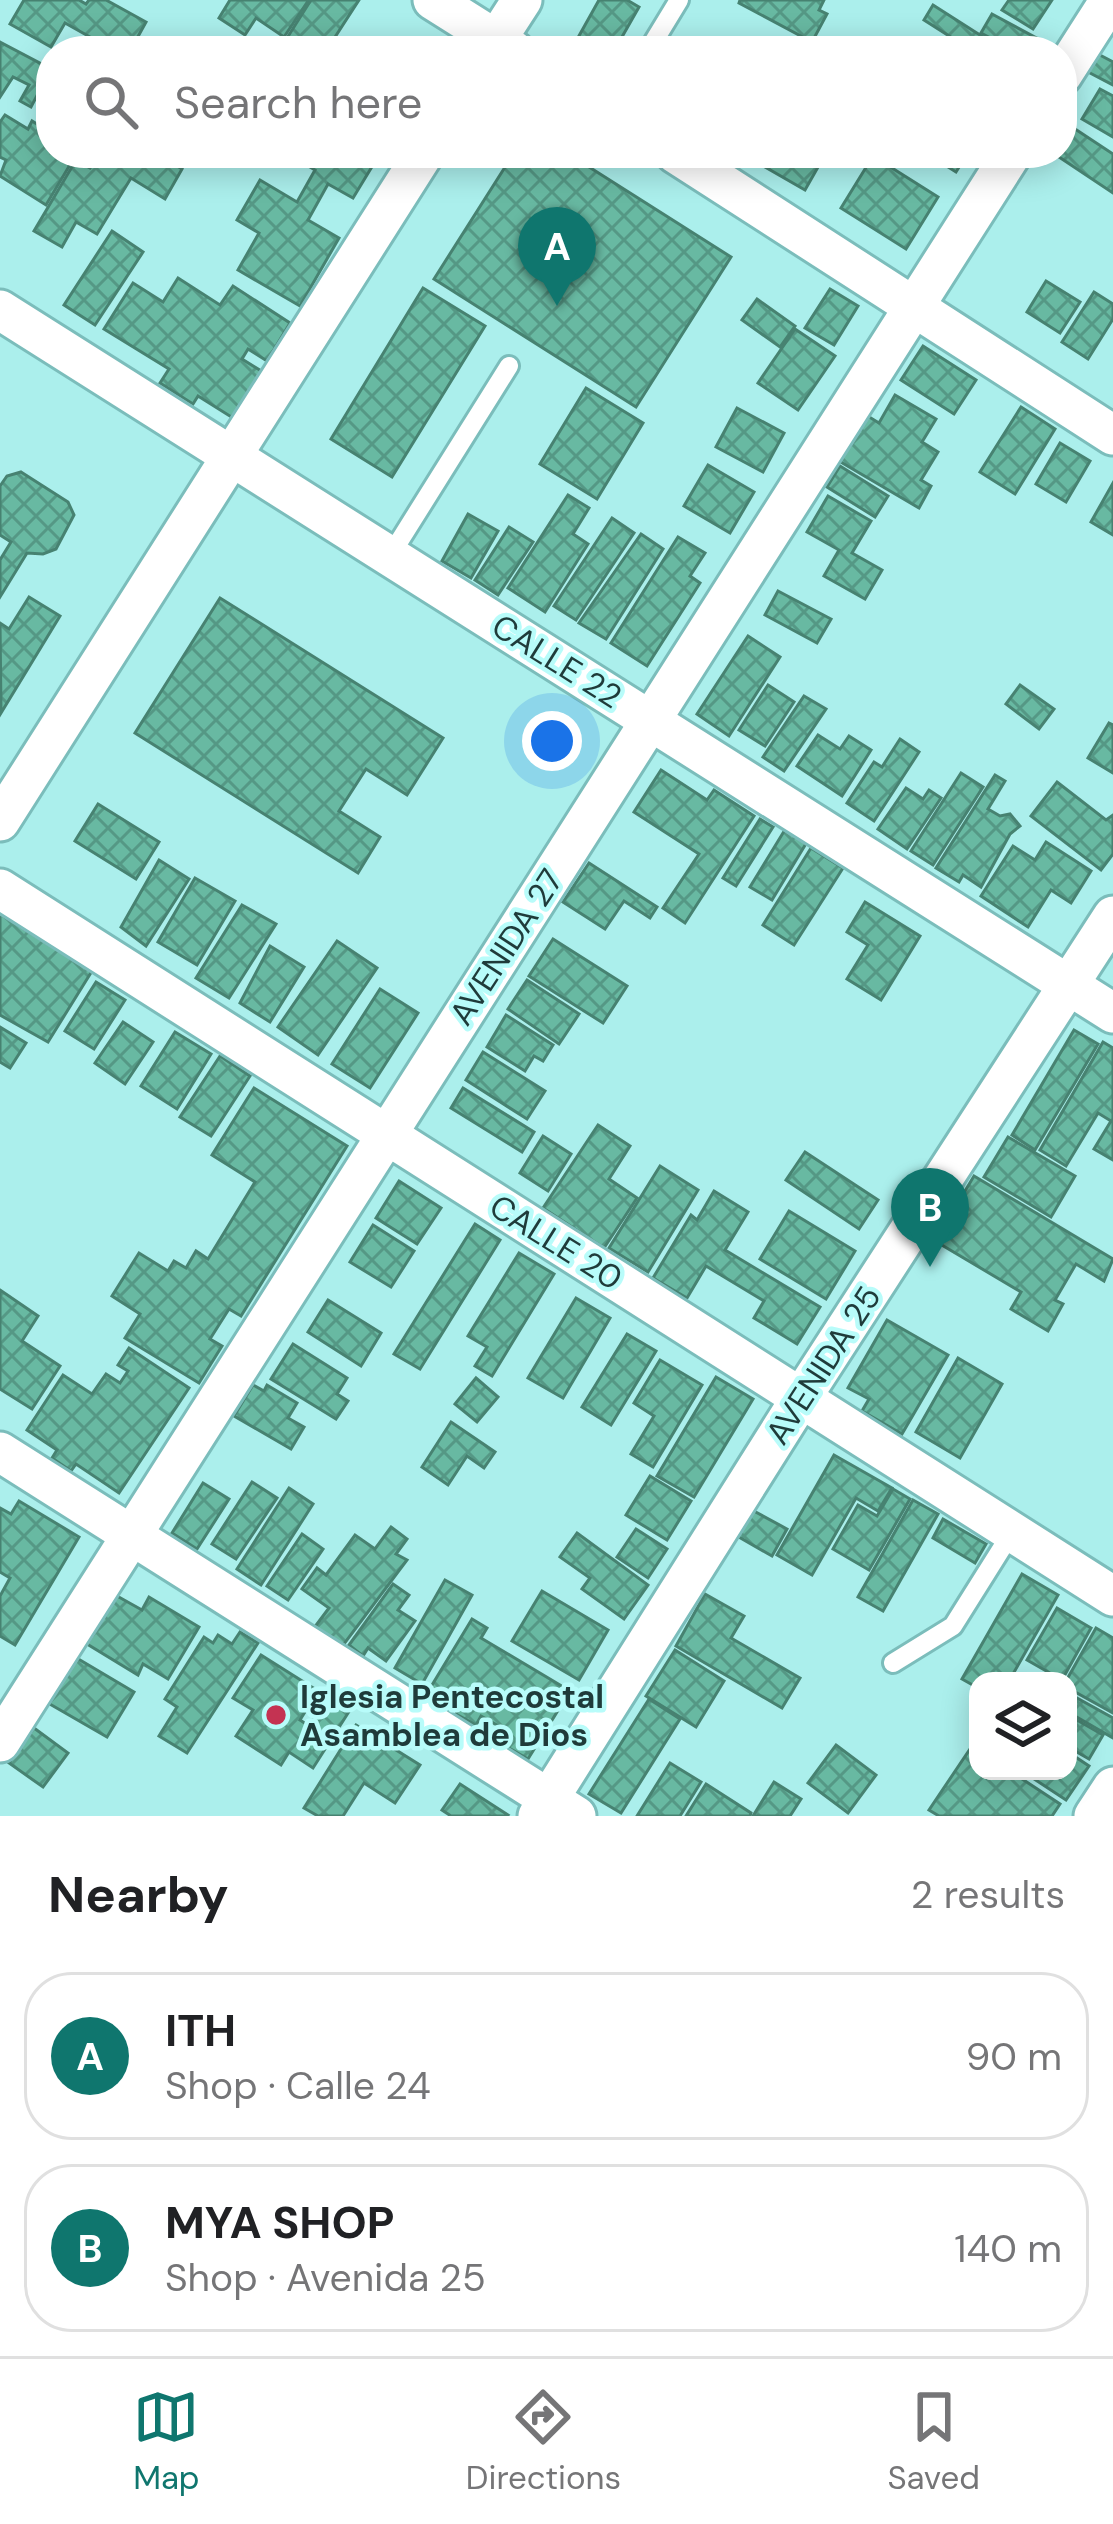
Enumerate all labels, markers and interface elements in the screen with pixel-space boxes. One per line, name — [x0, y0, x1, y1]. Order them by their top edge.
search box — [36, 36, 1077, 168]
icon: search — [78, 69, 144, 135]
text: Search here — [174, 73, 422, 132]
pin: A — [518, 207, 596, 306]
street label: CALLE 22 — [484, 604, 630, 718]
your location — [522, 711, 582, 771]
street label: AVENIDA 27 — [440, 861, 572, 1033]
pin: B — [891, 1168, 969, 1267]
street label: CALLE 20 — [482, 1184, 630, 1300]
street label: AVENIDA 25 — [756, 1277, 890, 1453]
map controls — [969, 1672, 1077, 1780]
button: layers — [969, 1672, 1077, 1780]
place label: Iglesia Pentecostal Asamblea de Dios — [300, 1675, 604, 1756]
marker: Iglesia Pentecostal Asamblea de Dios — [263, 1702, 289, 1728]
text: Nearby — [48, 1861, 229, 1928]
text: 2 results — [911, 1869, 1065, 1920]
text: ITH — [165, 2001, 236, 2060]
text: A — [76, 2031, 104, 2082]
text: 90 m — [966, 2031, 1062, 2082]
text: Shop · Calle 24 — [165, 2060, 431, 2111]
text: MYA SHOP — [165, 2193, 394, 2252]
text: B — [78, 2223, 102, 2274]
text: 140 m — [954, 2223, 1062, 2274]
text: Shop · Avenida 25 — [165, 2252, 486, 2303]
tab: Map — [133, 2384, 200, 2499]
tab: Directions — [466, 2384, 621, 2499]
tab: Saved — [887, 2384, 980, 2499]

